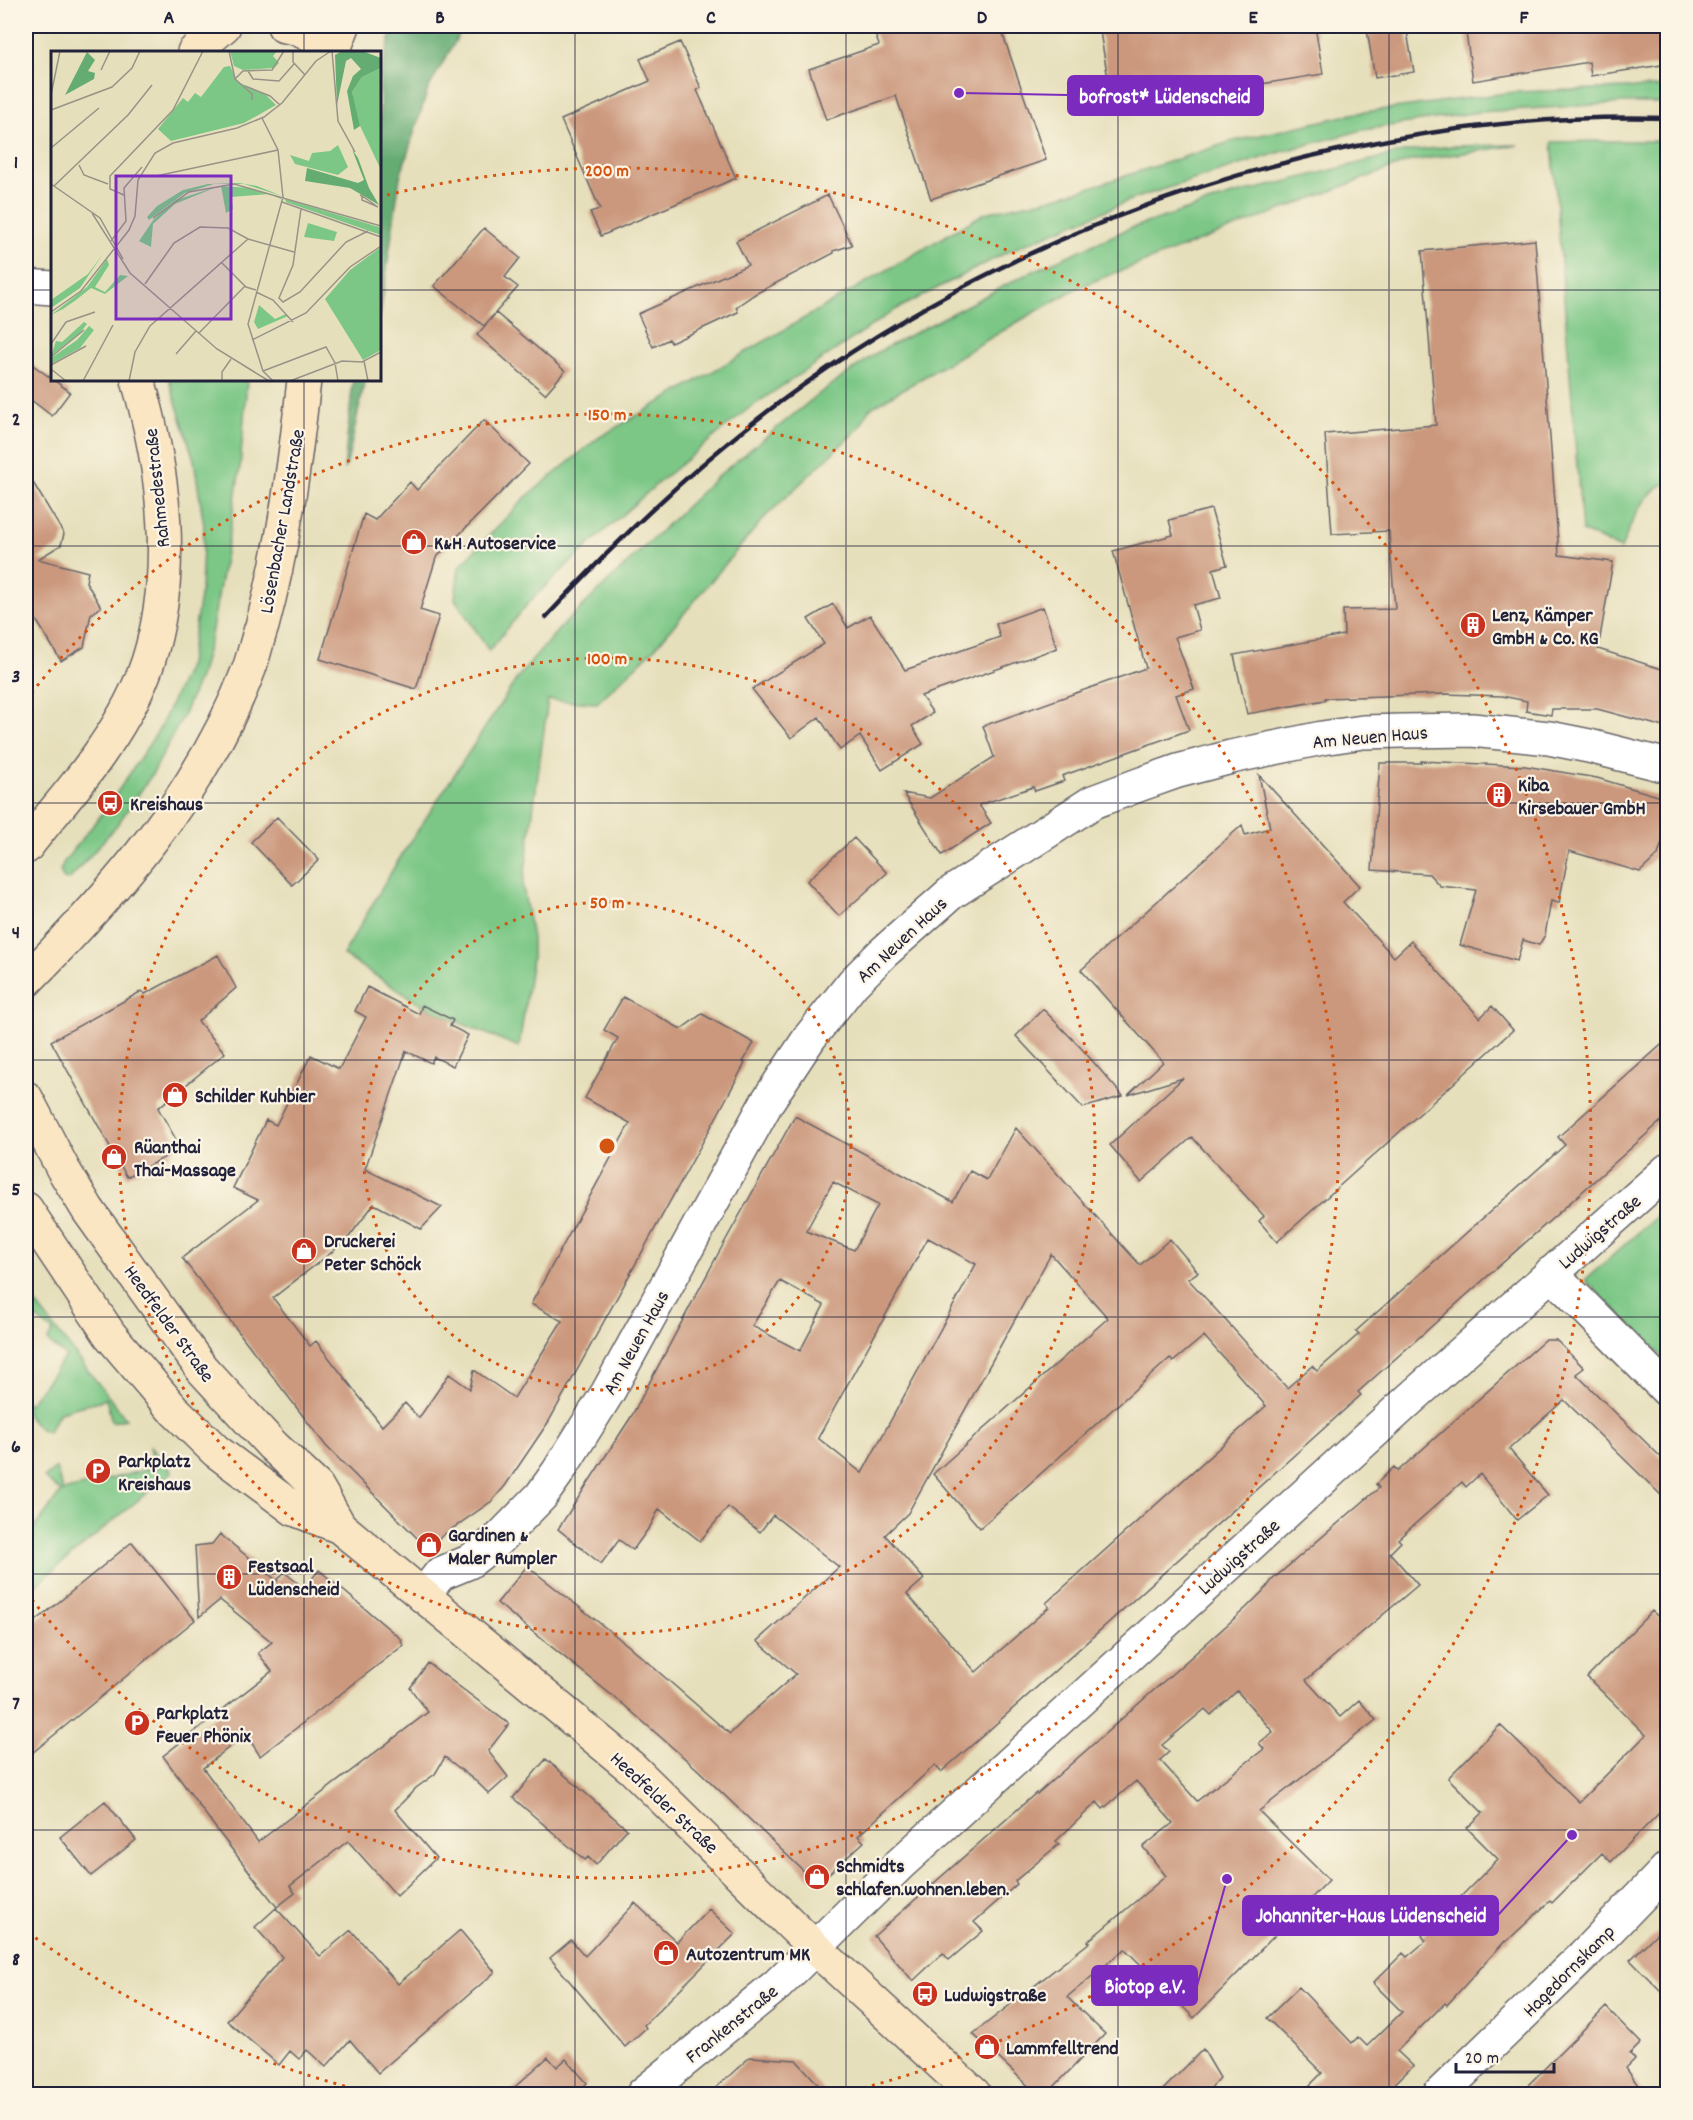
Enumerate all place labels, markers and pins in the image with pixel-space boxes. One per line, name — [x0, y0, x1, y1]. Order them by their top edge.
callout: bofrost* Lüdenscheid — [1068, 76, 1263, 115]
shop icon: K&H Autoservice — [399, 527, 429, 557]
place label: K&H Autoservice — [434, 531, 556, 559]
place label: Lenz, Kämper GmbH & Co. KG — [1492, 603, 1599, 654]
building icon: Lenz, Kämper GmbH & Co. KG — [1458, 610, 1488, 640]
place label: Kiba Kirsebauer GmbH — [1518, 773, 1646, 824]
building icon: Kiba Kirsebauer GmbH — [1484, 780, 1514, 810]
bus stop icon: Kreishaus — [95, 788, 125, 818]
place label: Kreishaus — [130, 792, 203, 820]
shop icon: Schilder Kuhbier — [160, 1080, 190, 1110]
place label: Schilder Kuhbier — [195, 1084, 316, 1112]
place label: Rüanthai Thai-Massage — [134, 1135, 236, 1186]
centre of rings — [597, 1136, 617, 1156]
shop icon: Rüanthai Thai-Massage — [99, 1142, 129, 1172]
place label: Druckerei Peter Schöck — [324, 1229, 421, 1280]
shop icon: Druckerei Peter Schöck — [289, 1236, 319, 1266]
place label: Parkplatz Kreishaus — [118, 1449, 191, 1500]
parking icon: Parkplatz Kreishaus — [83, 1456, 113, 1486]
place label: Gardinen & Maler Rumpler — [448, 1523, 558, 1574]
shop icon: Gardinen & Maler Rumpler — [414, 1530, 444, 1560]
place label: Festsaal Lüdenscheid — [248, 1554, 340, 1605]
building icon: Festsaal Lüdenscheid — [214, 1562, 244, 1592]
place label: Parkplatz Feuer Phönix — [156, 1701, 251, 1752]
parking icon: Parkplatz Feuer Phönix — [122, 1708, 152, 1738]
place label: Schmidts schlafen.wohnen.leben. — [836, 1854, 1009, 1905]
shop icon: Schmidts schlafen.wohnen.leben. — [802, 1862, 832, 1892]
callout: Johanniter-Haus Lüdenscheid — [1243, 1896, 1498, 1935]
shop icon: Autozentrum MK — [651, 1938, 681, 1968]
place label: Autozentrum MK — [686, 1942, 811, 1970]
callout: Biotop e.V. — [1092, 1966, 1197, 2005]
bus stop icon: Ludwigstraße — [910, 1979, 940, 2009]
place label: Ludwigstraße — [944, 1983, 1047, 2011]
shop icon: Lammfelltrend — [972, 2032, 1002, 2062]
place label: Lammfelltrend — [1006, 2036, 1119, 2064]

